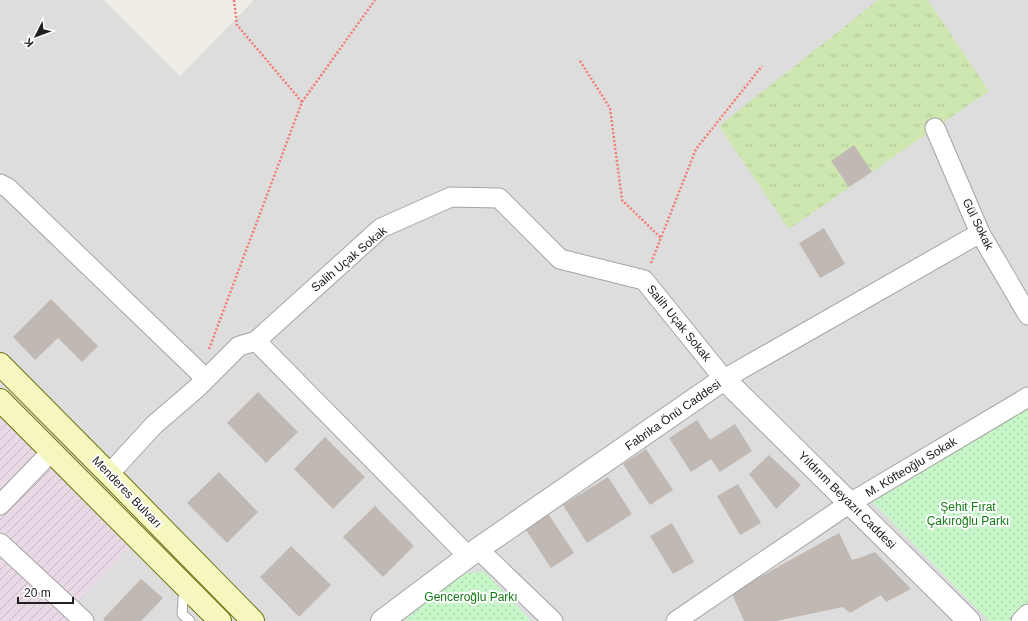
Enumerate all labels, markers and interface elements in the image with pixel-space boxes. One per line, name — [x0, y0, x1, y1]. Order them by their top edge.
north arrow — [16, 16, 56, 56]
text: K — [21, 36, 36, 50]
street label: Gül Sokak — [960, 196, 997, 253]
street label: Salih Uçak Sokak — [308, 223, 390, 295]
street label: Salih Uçak Sokak — [644, 282, 715, 365]
street label: Fabrika Önü Caddesi — [623, 377, 723, 453]
street label: M. Köfteoğlu Sokak — [863, 434, 960, 500]
street label: Yıldırım Beyazıt Caddesi — [795, 448, 899, 552]
street label: Menderes Bulvarı — [89, 453, 165, 531]
park label: Şehit Fırat Çakıroğlu Parkı — [927, 500, 1009, 528]
scale bar — [18, 579, 73, 605]
text: 20 m — [24, 586, 51, 600]
park label: Genceroğlu Parkı — [424, 590, 518, 604]

